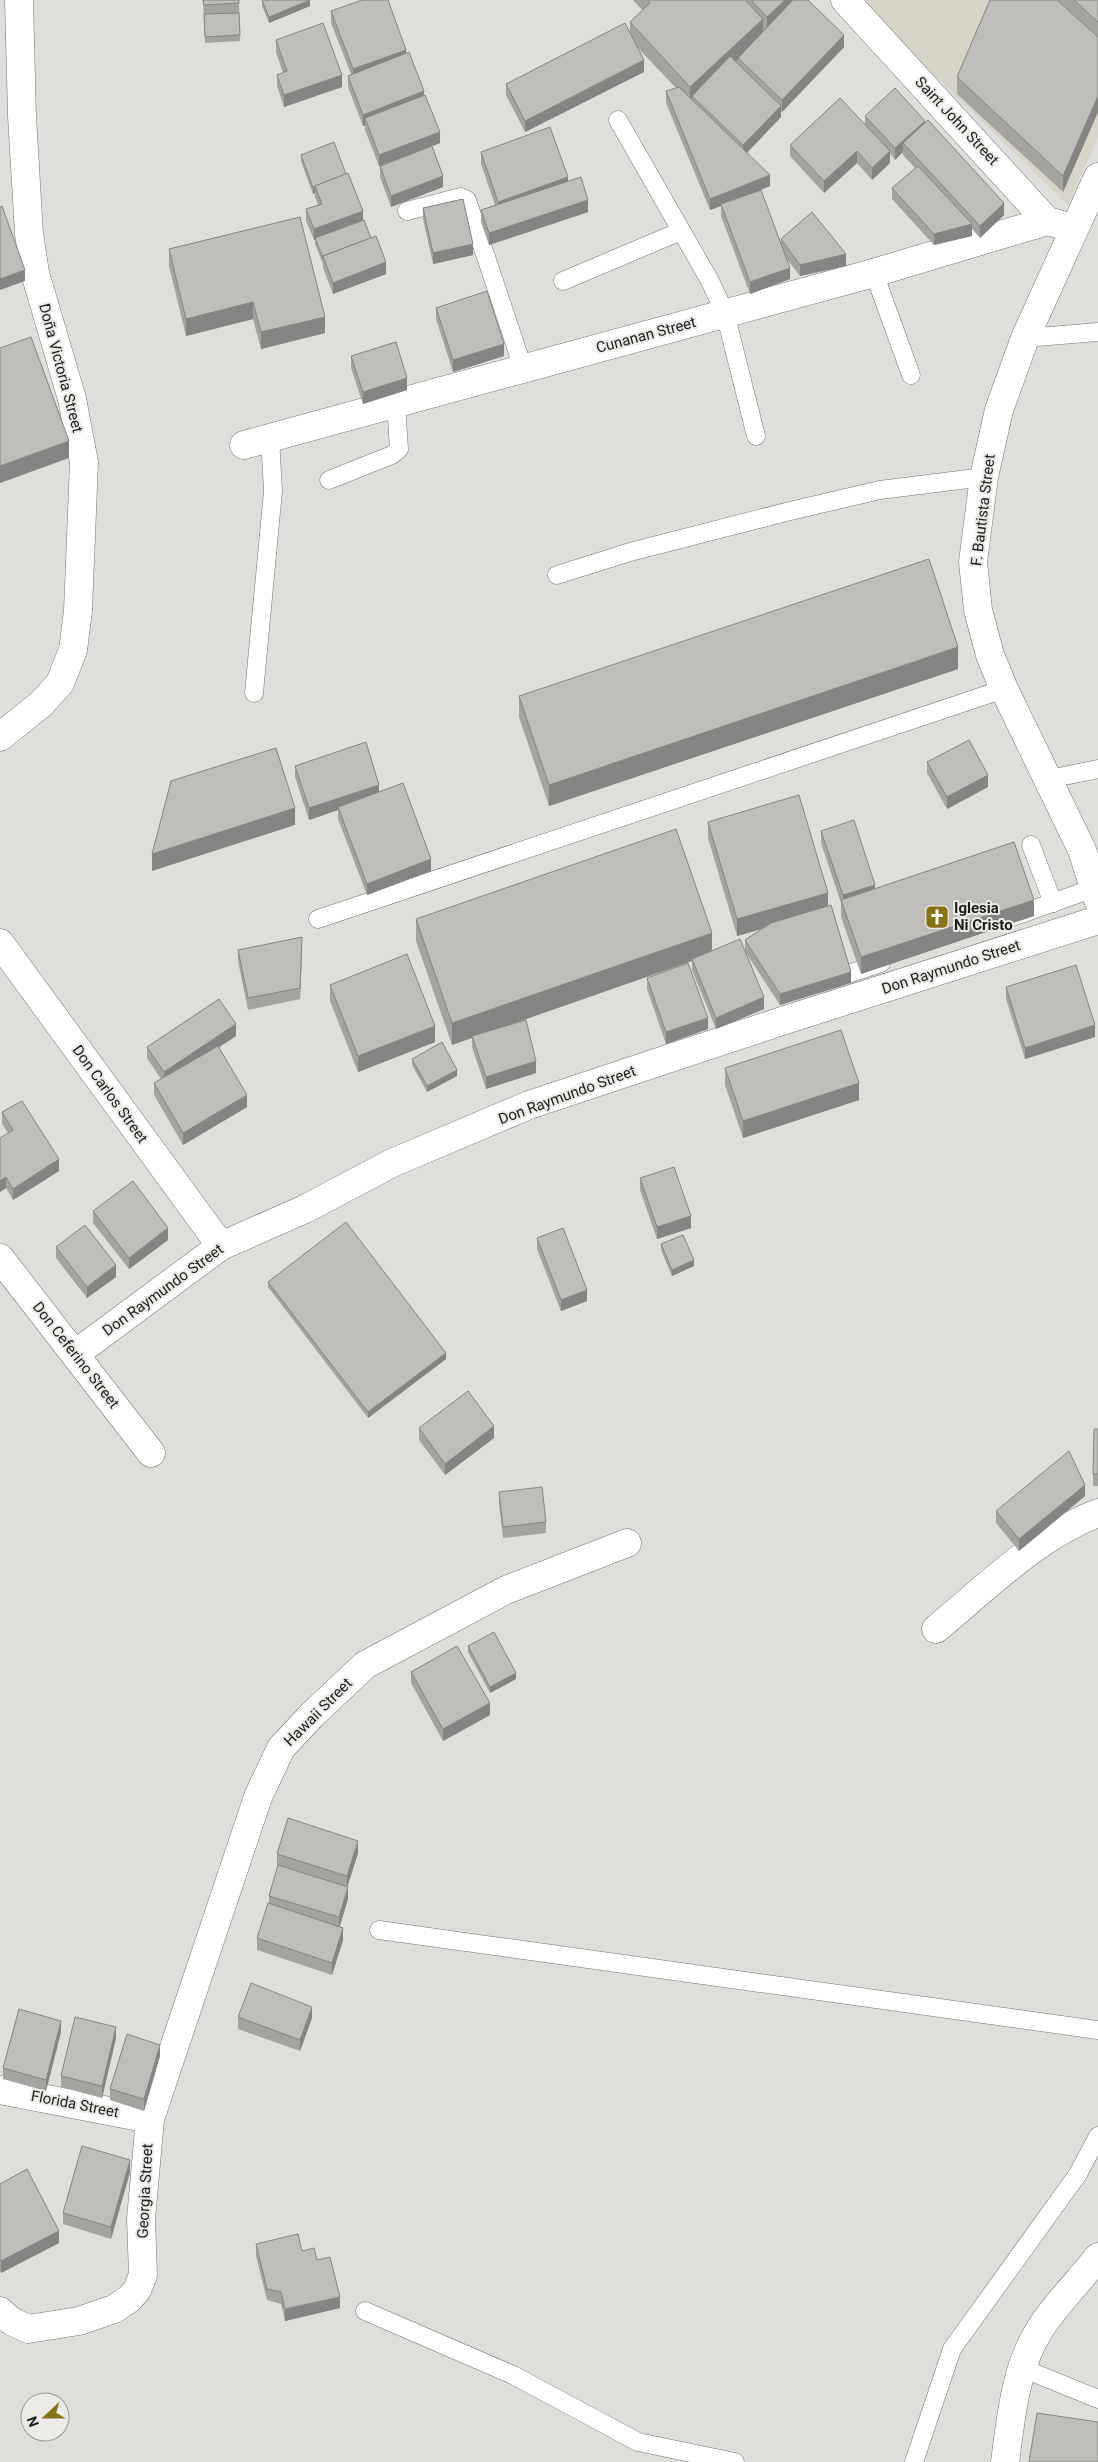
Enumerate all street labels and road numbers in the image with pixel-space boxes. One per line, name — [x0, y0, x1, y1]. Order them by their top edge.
street label: Saint John Street — [911, 73, 1003, 169]
street label: Doña Victoria Street — [35, 301, 87, 435]
street label: Cunanan Street — [594, 313, 698, 357]
street label: F. Bautista Street — [967, 453, 999, 567]
street label: Don Raymundo Street — [879, 936, 1023, 998]
street label: Don Carlos Street — [68, 1042, 152, 1147]
street label: Don Raymundo Street — [496, 1062, 638, 1128]
street label: Don Raymundo Street — [99, 1240, 227, 1340]
street label: Don Ceferino Street — [29, 1298, 123, 1412]
street label: Hawaii Street — [280, 1674, 356, 1750]
street label: Florida Street — [30, 2087, 121, 2121]
street label: Georgia Street — [134, 2143, 156, 2239]

